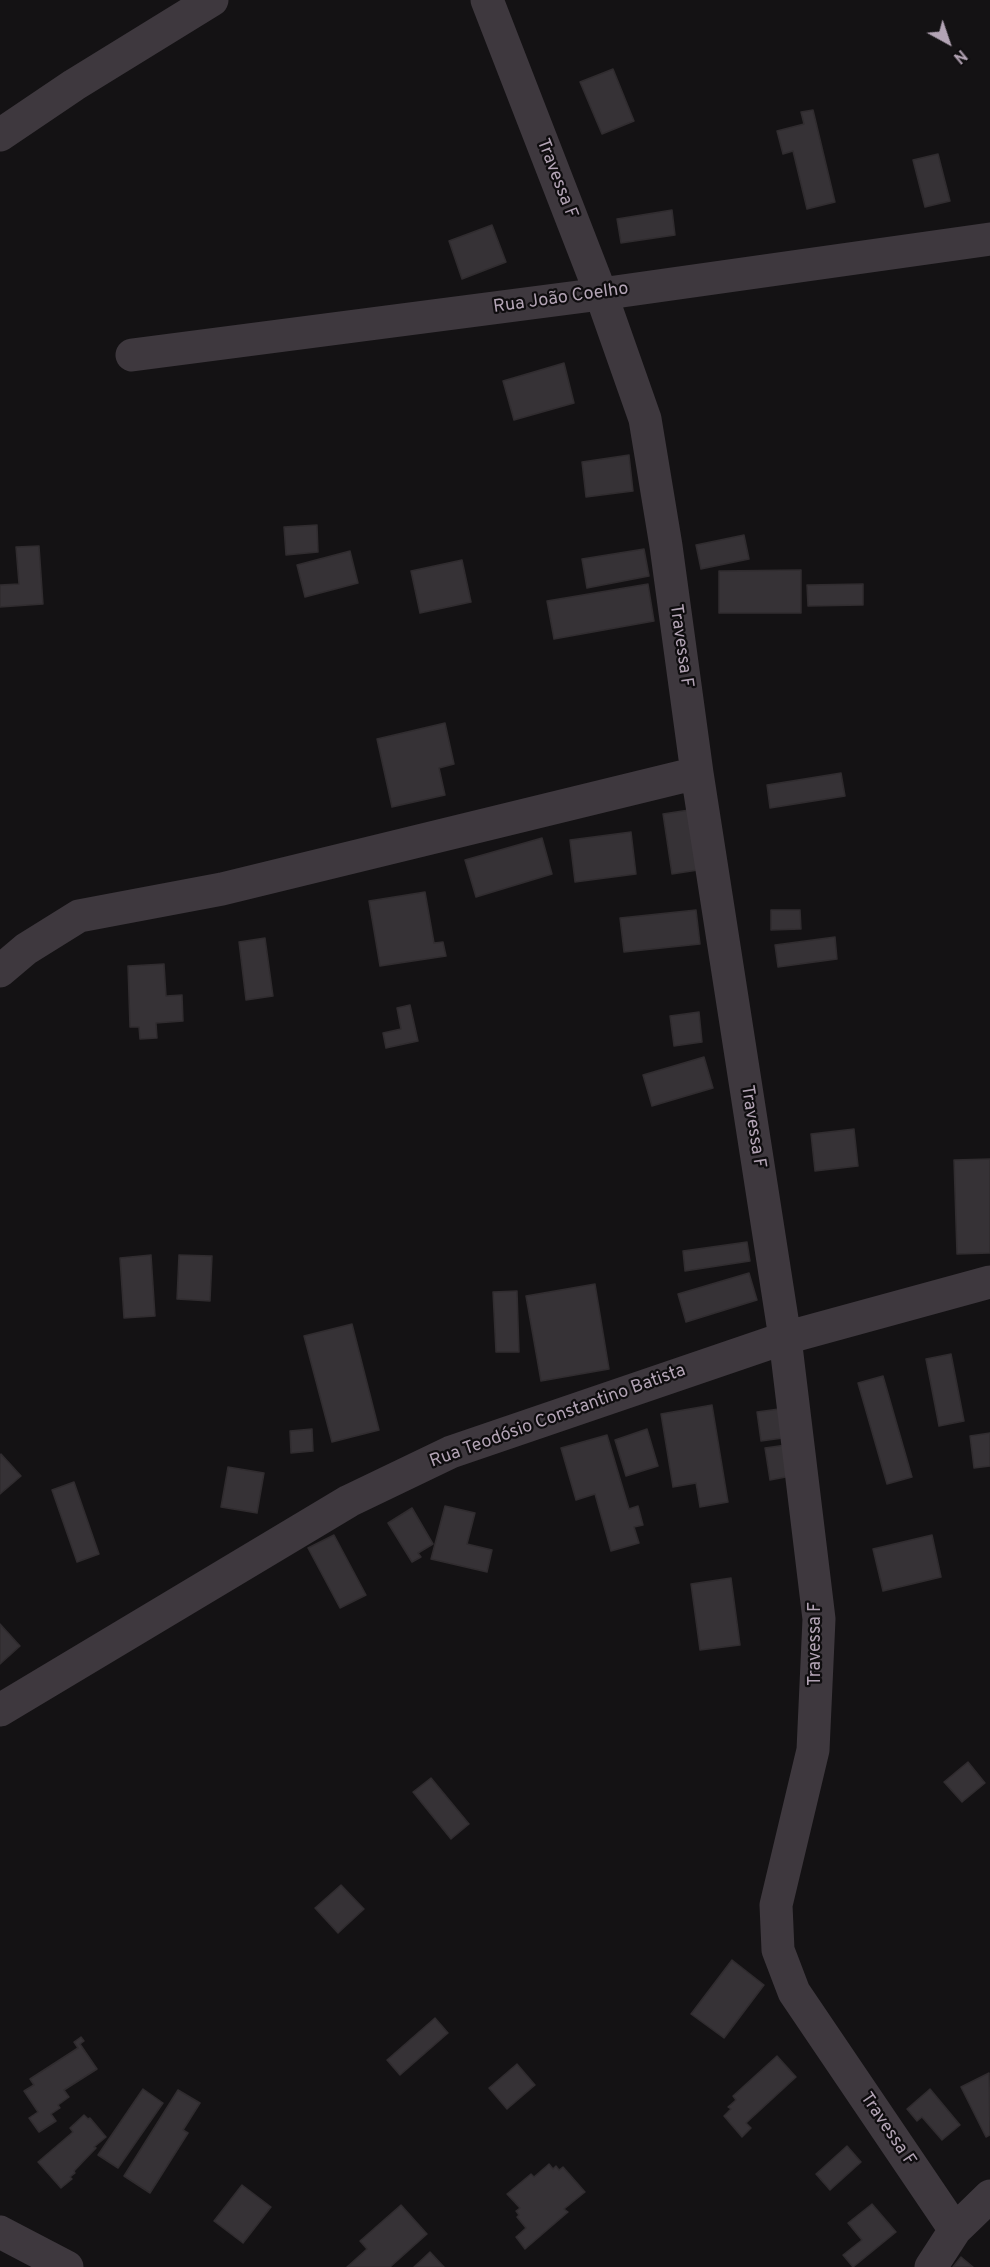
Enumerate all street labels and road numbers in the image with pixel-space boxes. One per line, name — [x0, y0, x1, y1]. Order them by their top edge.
street label: Travessa F — [531, 136, 581, 222]
street label: Rua João Coelho — [492, 279, 630, 319]
street label: Travessa F — [663, 603, 697, 689]
street label: Travessa F — [735, 1084, 769, 1170]
street label: Rua Teodósio Constantino Batista — [427, 1361, 689, 1473]
street label: Travessa F — [805, 1602, 827, 1686]
street label: Travessa F — [855, 2089, 919, 2171]

